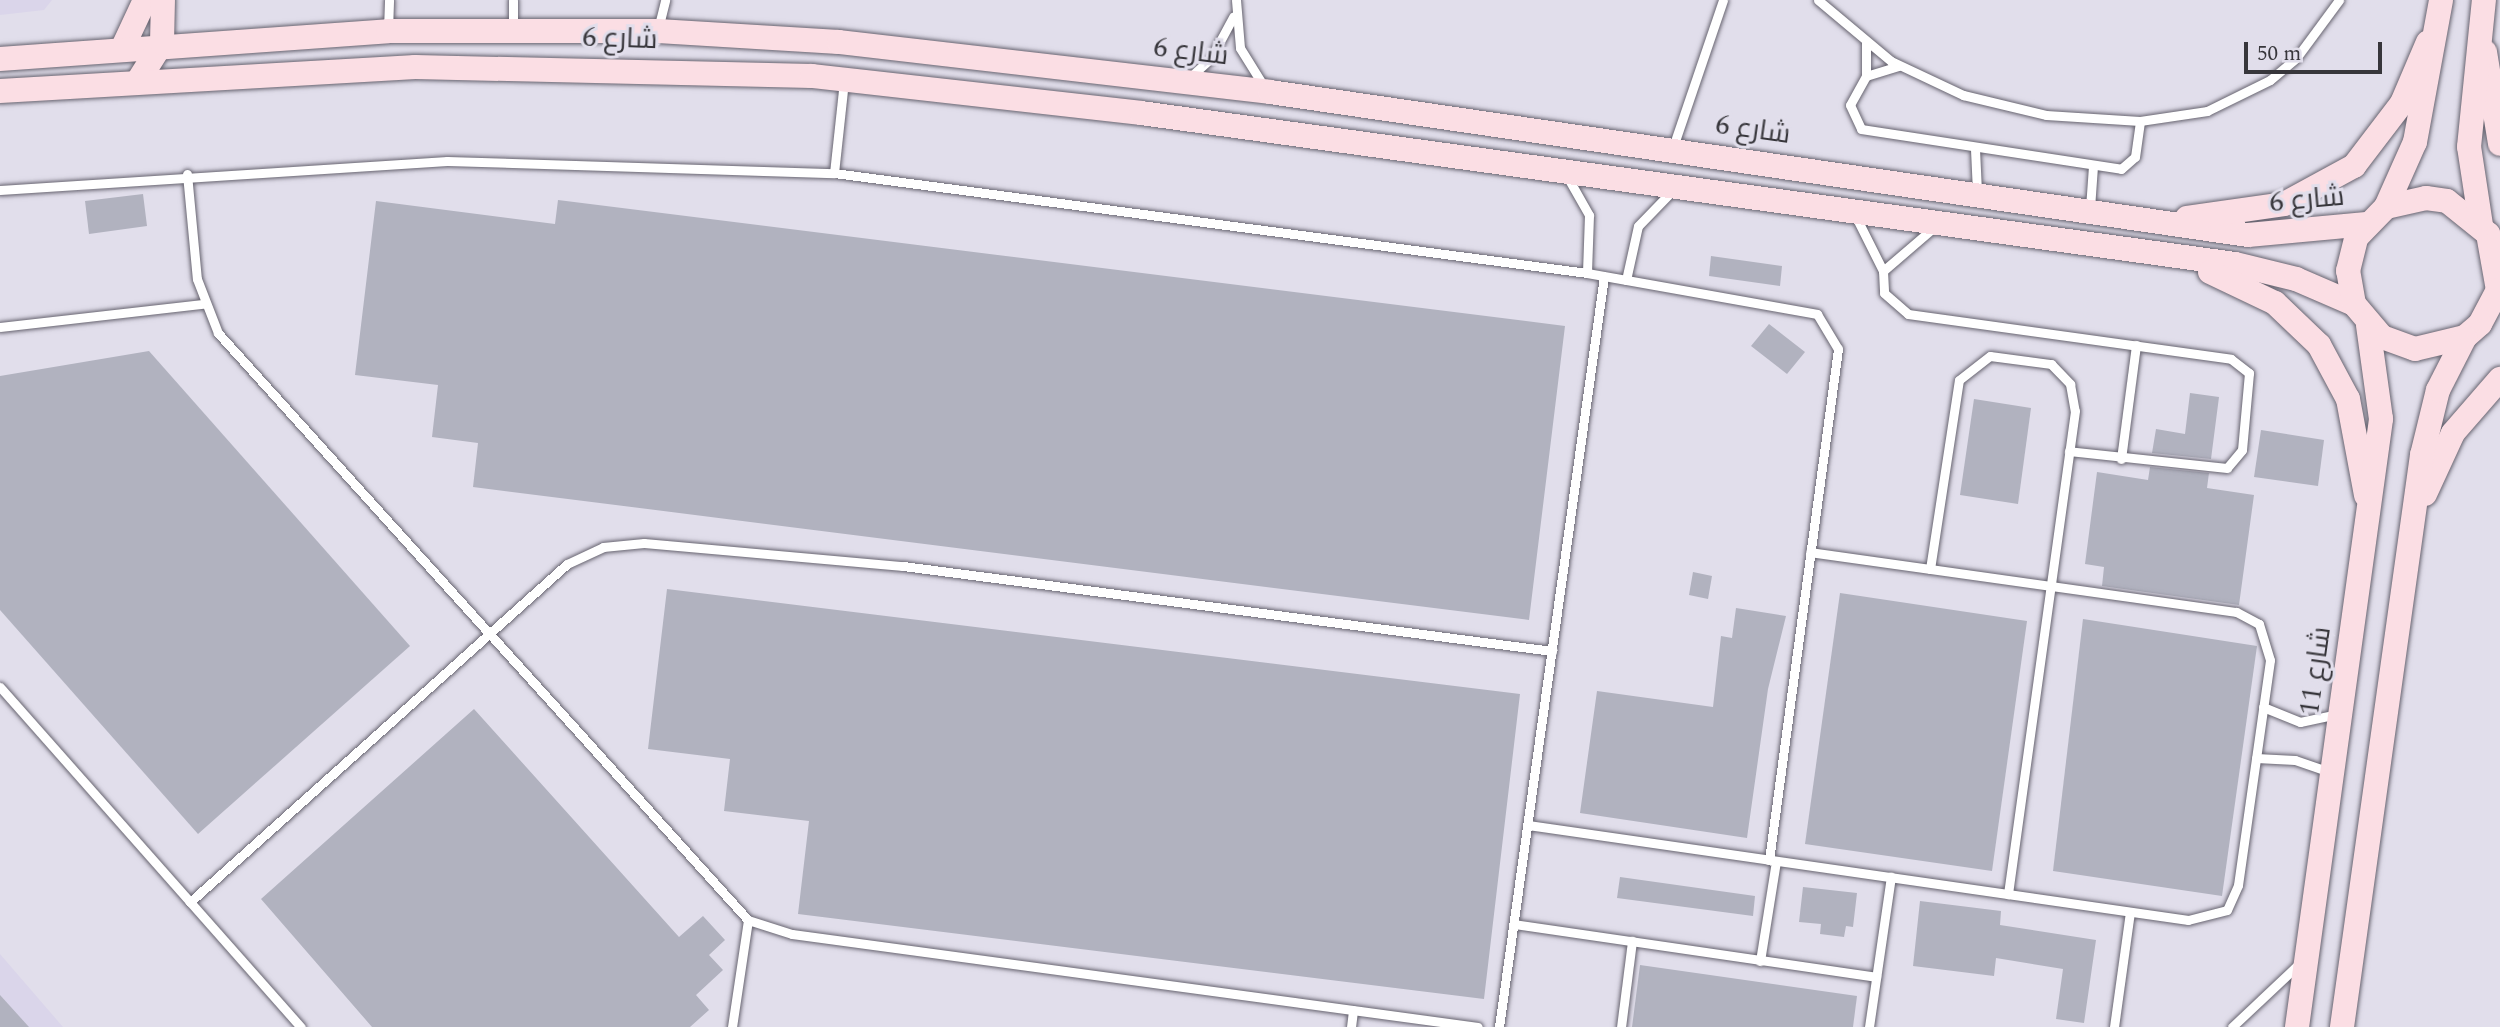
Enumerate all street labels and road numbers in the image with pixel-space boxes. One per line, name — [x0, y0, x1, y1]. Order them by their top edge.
street label: شارع 6 — [582, 21, 658, 57]
street label: شارع 6 — [1152, 31, 1230, 73]
street label: شارع 6 — [1713, 108, 1793, 152]
street label: شارع 6 — [2268, 180, 2346, 220]
street label: شارع 11 — [2293, 624, 2339, 718]

